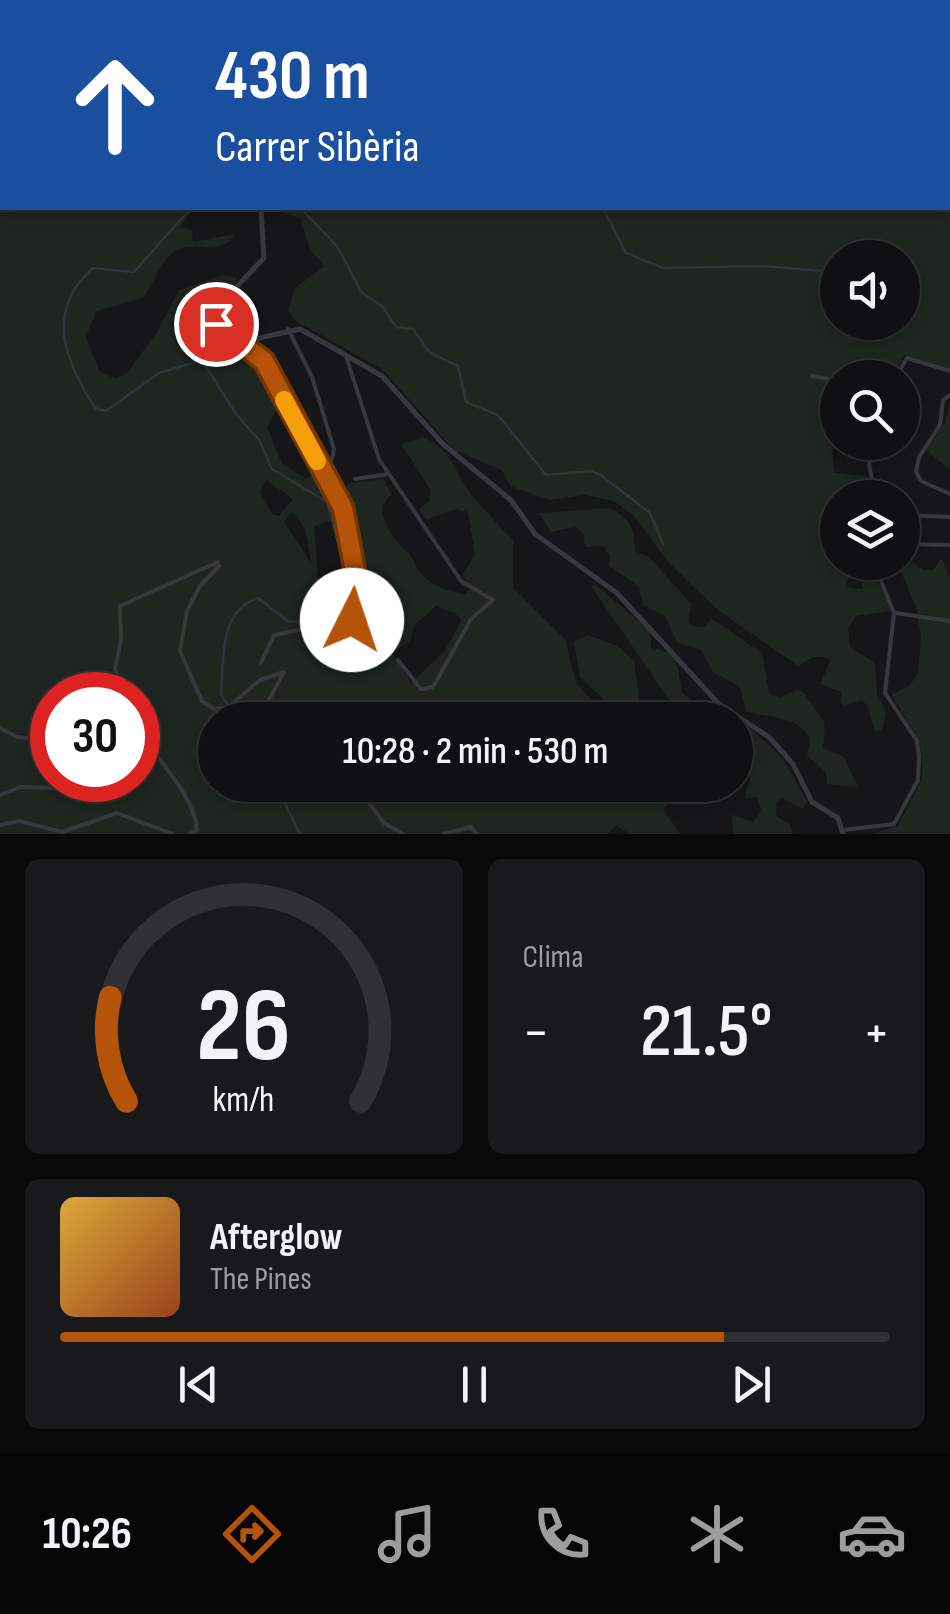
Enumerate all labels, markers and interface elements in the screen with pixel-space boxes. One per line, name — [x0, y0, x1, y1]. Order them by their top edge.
text: 430 m — [215, 35, 370, 119]
icon: ahead — [50, 40, 180, 170]
text: Carrer Sibèria — [215, 120, 420, 175]
map controls — [820, 240, 920, 580]
button: sound — [820, 240, 920, 340]
pin — [174, 282, 259, 367]
icon: arrive — [189, 297, 244, 352]
button: search — [820, 360, 920, 460]
button: layers — [820, 480, 920, 580]
position arrow — [300, 568, 404, 672]
speed limit sign: 30 — [30, 672, 160, 802]
text: 10:28 · 2 min · 530 m — [343, 729, 608, 774]
text: Clima — [523, 938, 583, 977]
text: 26 — [196, 965, 291, 1090]
text: 21.5° — [640, 987, 773, 1078]
text: − — [523, 1000, 549, 1067]
text: + — [863, 1000, 890, 1067]
text: km/h — [213, 1079, 275, 1122]
text: Afterglow — [210, 1215, 343, 1260]
text: The Pines — [210, 1260, 312, 1299]
icon: previous — [171, 1357, 226, 1412]
icon: pause — [447, 1357, 502, 1412]
icon: next — [724, 1357, 779, 1412]
icon: directions — [217, 1499, 287, 1569]
icon: music — [372, 1499, 442, 1569]
icon: phone — [527, 1499, 597, 1569]
icon: climate — [682, 1499, 752, 1569]
icon: car — [837, 1499, 907, 1569]
text: 10:26 — [43, 1507, 132, 1562]

